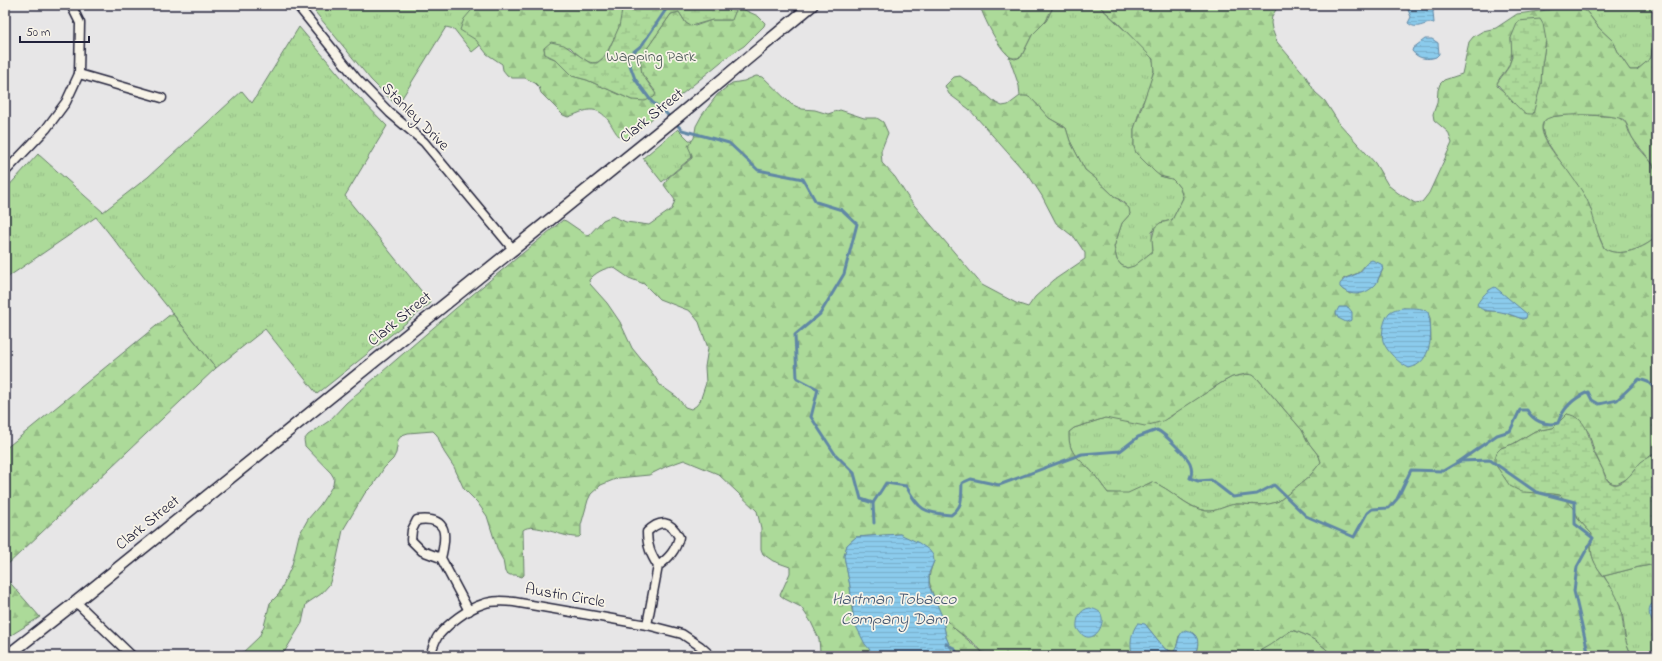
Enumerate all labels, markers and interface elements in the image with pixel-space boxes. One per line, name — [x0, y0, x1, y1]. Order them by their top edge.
scale bar — [20, 18, 89, 44]
text: 50 m — [26, 24, 50, 42]
park label: Wapping Park — [606, 45, 697, 69]
street label: Stanley Drive — [375, 77, 455, 157]
street label: Clark Street — [615, 82, 690, 149]
street label: Clark Street — [363, 285, 438, 352]
street label: Clark Street — [111, 489, 186, 556]
street label: Austin Circle — [523, 577, 608, 615]
water label: Hartman Tobacco Company Dam — [832, 587, 957, 633]

